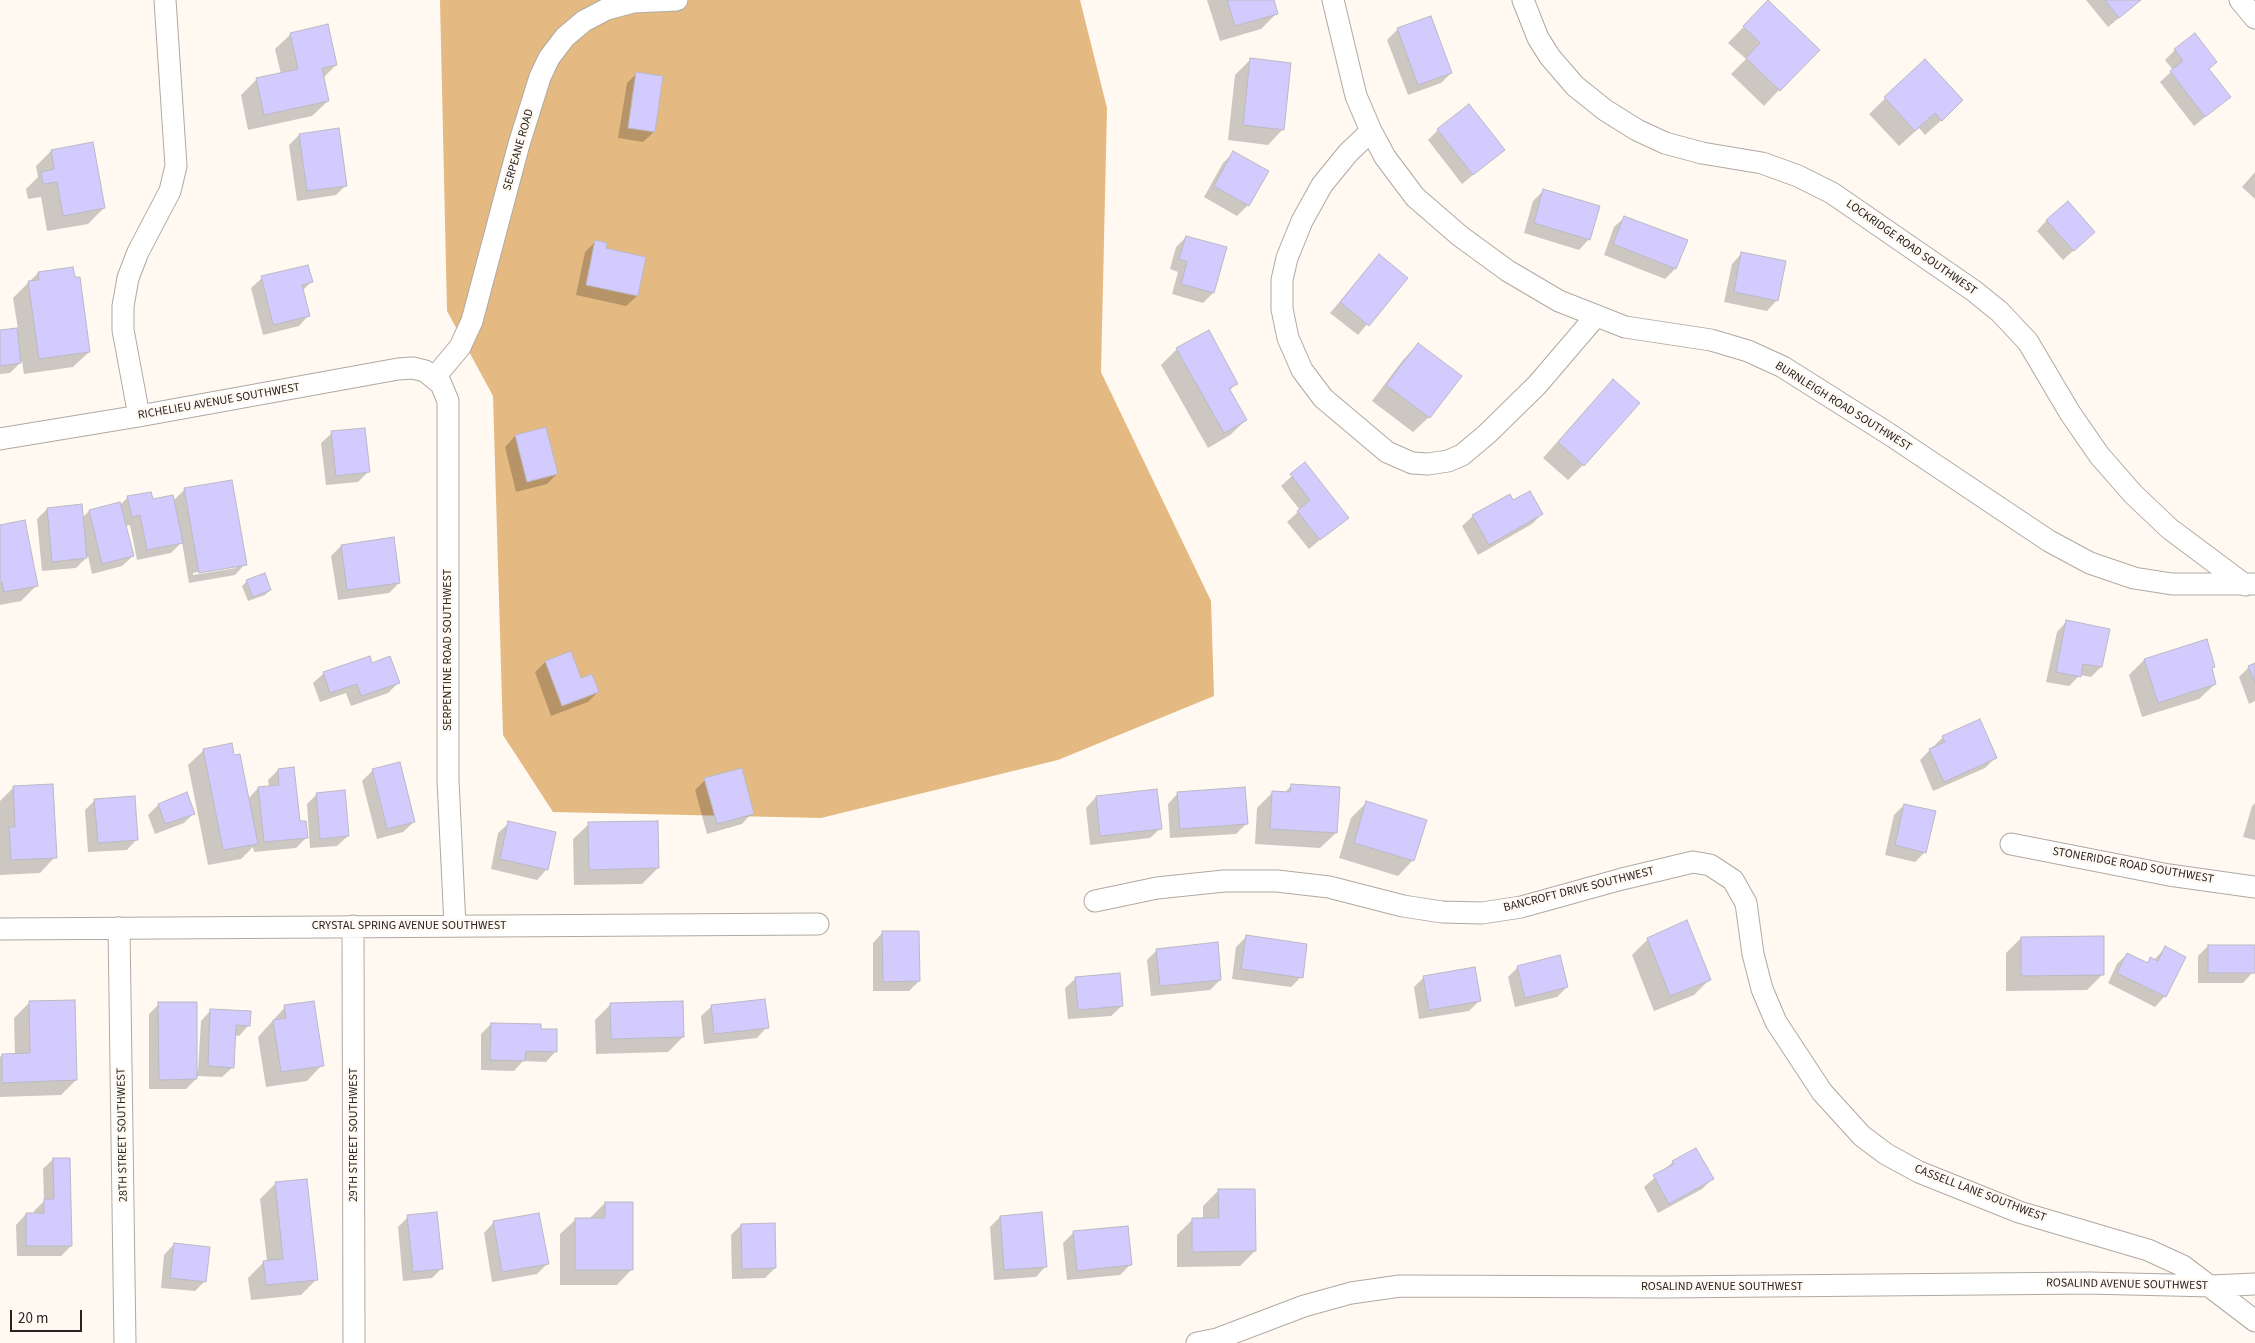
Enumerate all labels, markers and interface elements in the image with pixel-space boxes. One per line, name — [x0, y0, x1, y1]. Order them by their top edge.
street label: SERPEANE ROAD — [500, 108, 538, 192]
street label: LOCKRIDGE ROAD SOUTHWEST — [1843, 197, 1979, 299]
street label: BURNLEIGH ROAD SOUTHWEST — [1772, 359, 1914, 455]
street label: RICHELIEU AVENUE SOUTHWEST — [137, 381, 301, 423]
street label: SERPENTINE ROAD SOUTHWEST — [441, 569, 455, 731]
street label: STONERIDGE ROAD SOUTHWEST — [2051, 845, 2215, 887]
street label: BANCROFT DRIVE SOUTHWEST — [1502, 864, 1656, 916]
street label: CRYSTAL SPRING AVENUE SOUTHWEST — [312, 919, 506, 933]
street label: 28TH STREET SOUTHWEST — [115, 1068, 131, 1202]
street label: 29TH STREET SOUTHWEST — [347, 1068, 361, 1202]
street label: CASSELL LANE SOUTHWEST — [1912, 1162, 2048, 1226]
street label: ROSALIND AVENUE SOUTHWEST — [2046, 1276, 2208, 1294]
street label: ROSALIND AVENUE SOUTHWEST — [1641, 1280, 1803, 1294]
scale bar — [12, 1300, 85, 1332]
text: 20 m — [18, 1308, 48, 1329]

